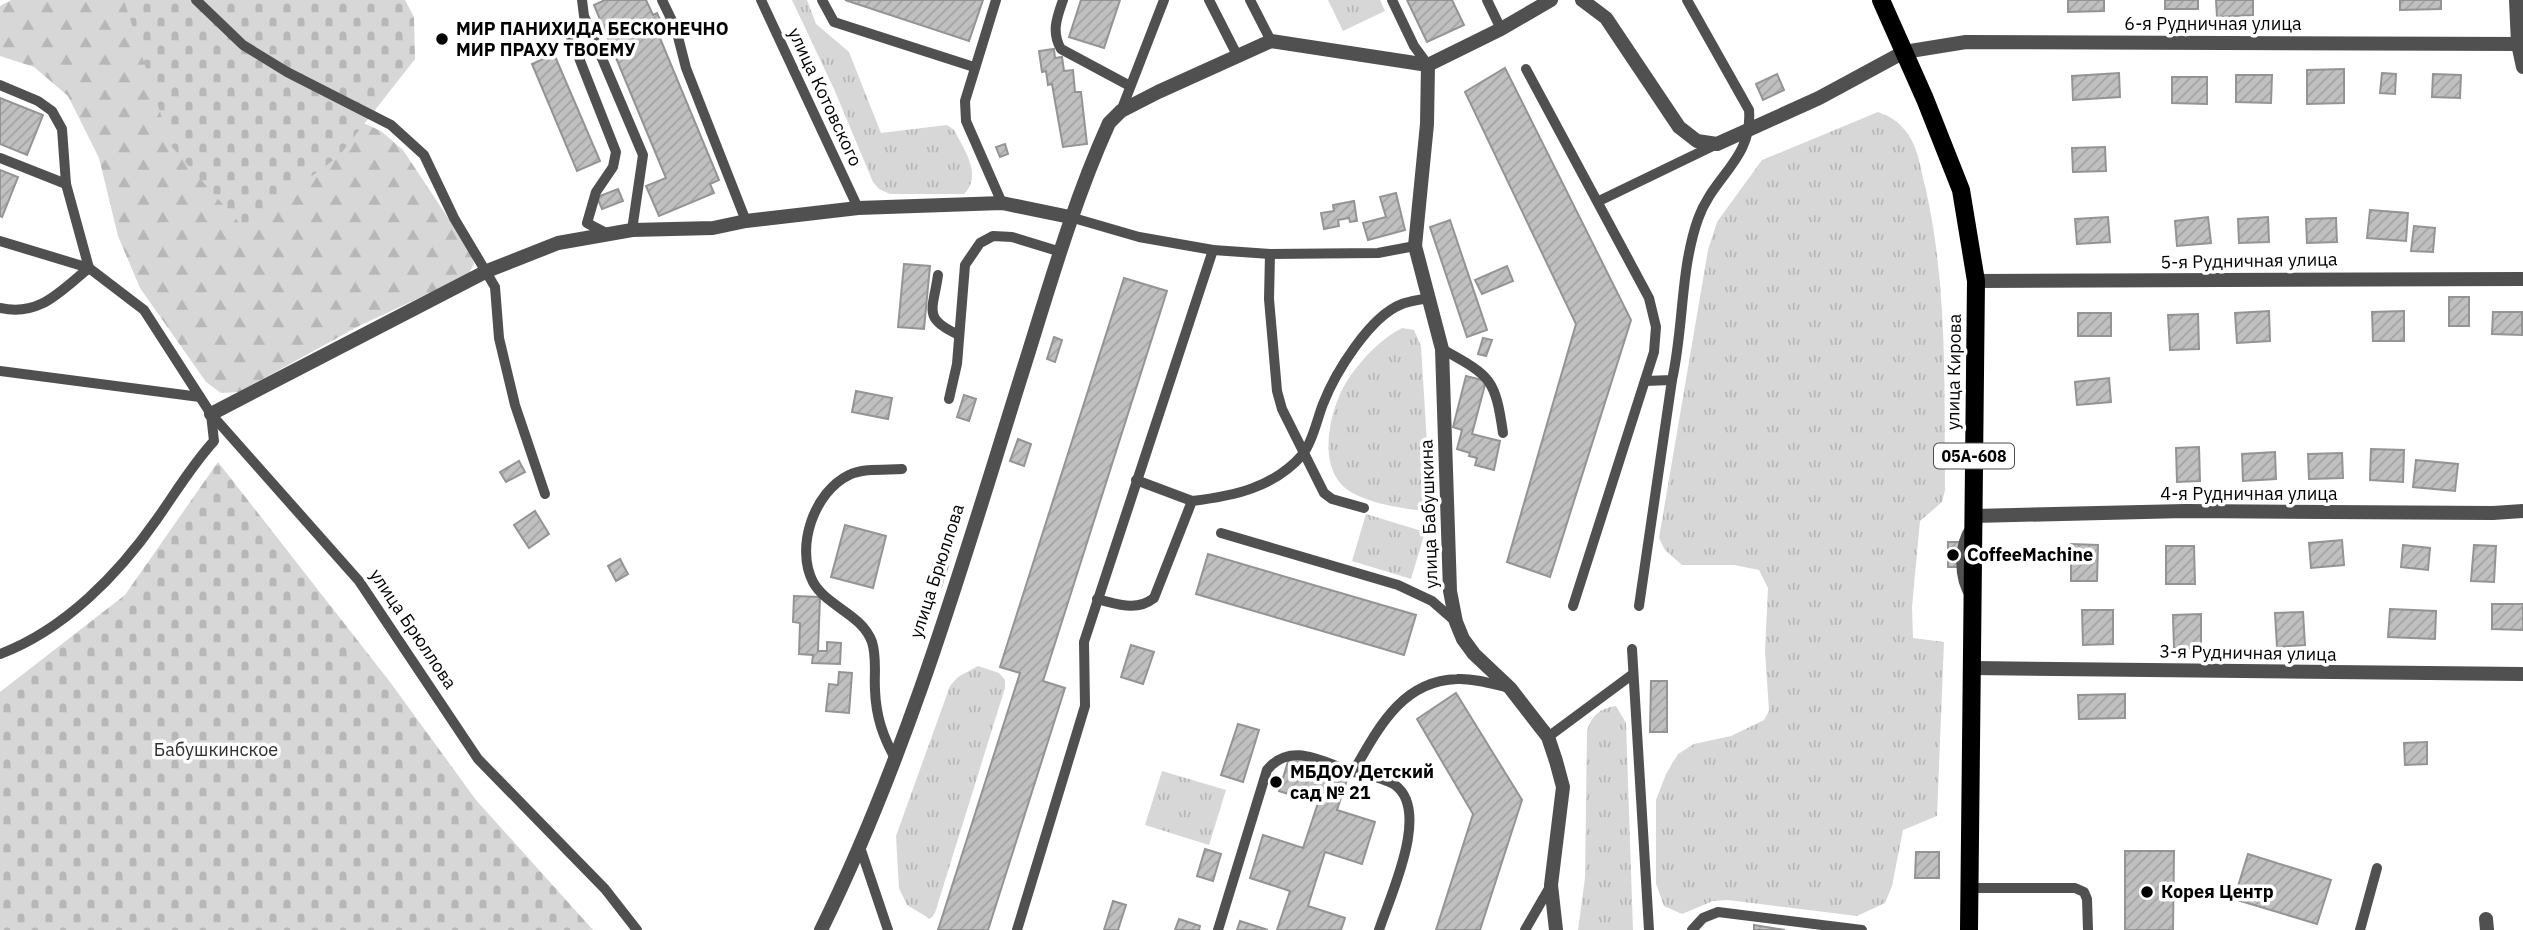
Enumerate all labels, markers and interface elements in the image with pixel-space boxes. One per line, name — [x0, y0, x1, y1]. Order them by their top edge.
street label: 6-я Рудничная улица — [2124, 12, 2302, 35]
place label: МИР ПАНИХИДА БЕСКОНЕЧНО МИР ПРАХУ ТВОЕМУ — [456, 17, 729, 61]
street label: улица Котовского — [783, 24, 868, 170]
marker: МИР ПАНИХИДА БЕСКОНЕЧНО МИР ПРАХУ ТВОЕМУ — [434, 31, 450, 47]
street label: 5-я Рудничная улица — [2160, 247, 2338, 274]
street label: улица Кирова — [1941, 313, 1966, 430]
street label: улица Бабушкина — [1414, 439, 1443, 589]
road number: 05А-608 — [1934, 444, 2014, 468]
street label: 4-я Рудничная улица — [2160, 482, 2338, 505]
street label: улица Брюллова — [904, 500, 969, 641]
place label: CoffeeMachine — [1967, 543, 2093, 566]
marker: CoffeeMachine — [1945, 547, 1961, 563]
street label: улица Брюллова — [365, 564, 462, 693]
street label: 3-я Рудничная улица — [2159, 639, 2337, 666]
park label: Бабушкинское — [154, 738, 278, 761]
place label: МБДОУ Детский сад № 21 — [1290, 760, 1434, 804]
marker: МБДОУ Детский сад № 21 — [1268, 774, 1284, 790]
place label: Корея Центр — [2161, 880, 2274, 903]
marker: Корея Центр — [2139, 884, 2155, 900]

